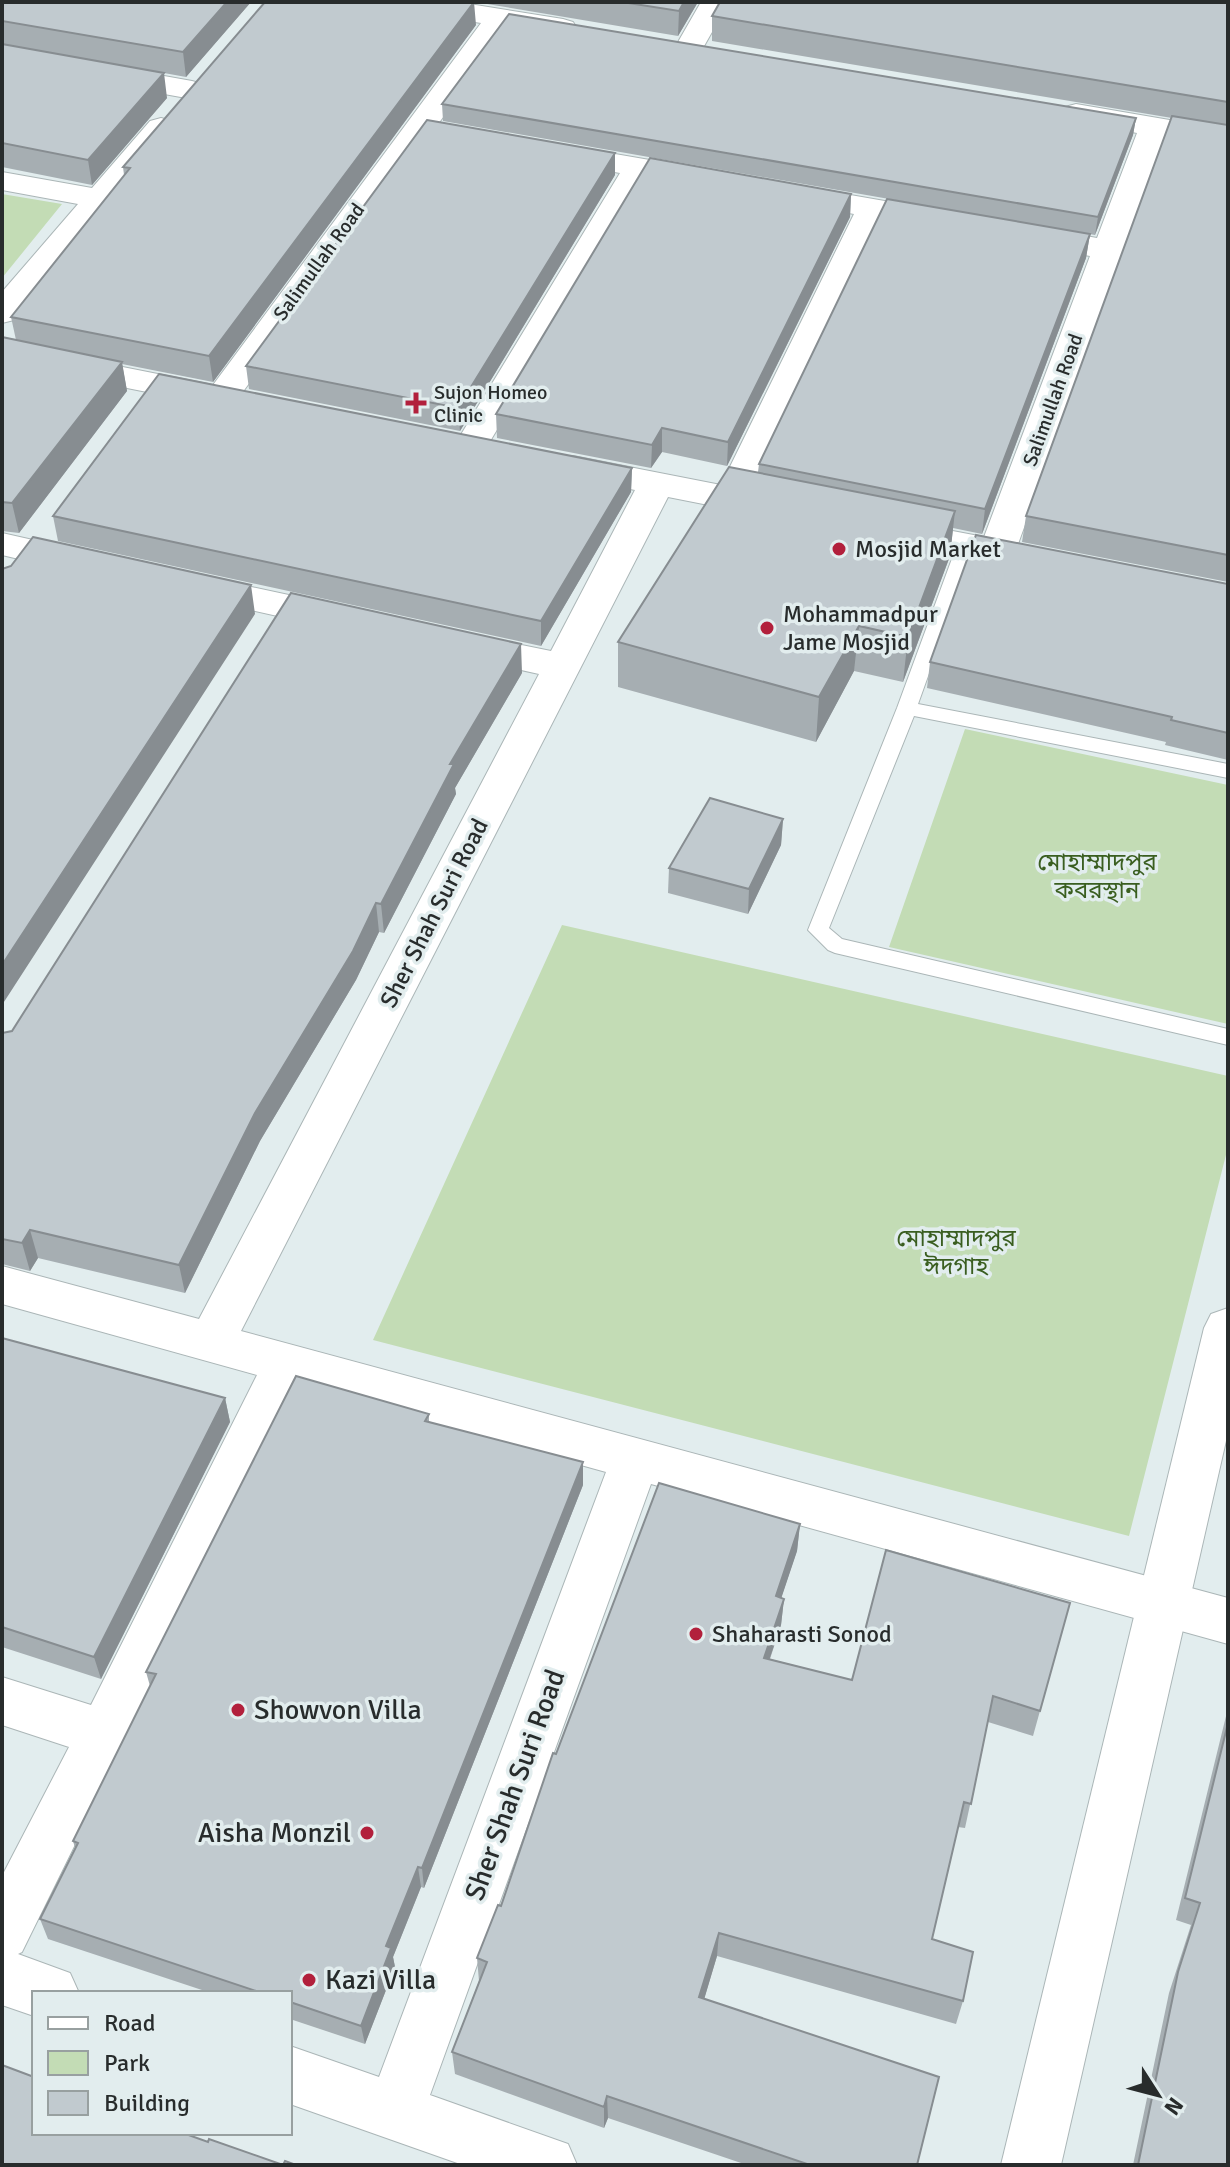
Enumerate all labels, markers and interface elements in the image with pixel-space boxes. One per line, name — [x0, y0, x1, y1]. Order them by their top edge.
street label: Salimullah Road — [268, 198, 370, 326]
street label: Salimullah Road — [1017, 330, 1089, 470]
place label: Sujon Homeo Clinic — [434, 380, 548, 428]
marker: Sujon Homeo Clinic — [405, 392, 427, 414]
place label: Mosjid Market — [855, 534, 1001, 564]
marker: Mosjid Market — [830, 540, 848, 558]
place label: Mohammadpur Jame Mosjid — [783, 599, 938, 657]
marker: Mohammadpur Jame Mosjid — [758, 619, 776, 637]
street label: Sher Shah Suri Road — [373, 813, 495, 1013]
park label: মোহাম্মাদপুর কবরস্থান — [1037, 847, 1157, 905]
park label: মোহাম্মাদপুর ঈদগাহ — [896, 1223, 1016, 1281]
place label: Shaharasti Sonod — [712, 1619, 892, 1649]
marker: Shaharasti Sonod — [687, 1625, 705, 1643]
street label: Sher Shah Suri Road — [457, 1665, 573, 1905]
place label: Showvon Villa — [254, 1693, 422, 1727]
marker: Showvon Villa — [229, 1701, 247, 1719]
place label: Aisha Monzil — [198, 1816, 351, 1850]
marker: Aisha Monzil — [358, 1824, 376, 1842]
place label: Kazi Villa — [325, 1963, 436, 1997]
marker: Kazi Villa — [300, 1971, 318, 1989]
legend — [32, 1991, 292, 2135]
text: Road — [104, 2008, 155, 2038]
text: Park — [104, 2048, 150, 2078]
north arrow — [1118, 2055, 1198, 2135]
text: Building — [104, 2088, 190, 2118]
text: N — [1158, 2092, 1189, 2121]

